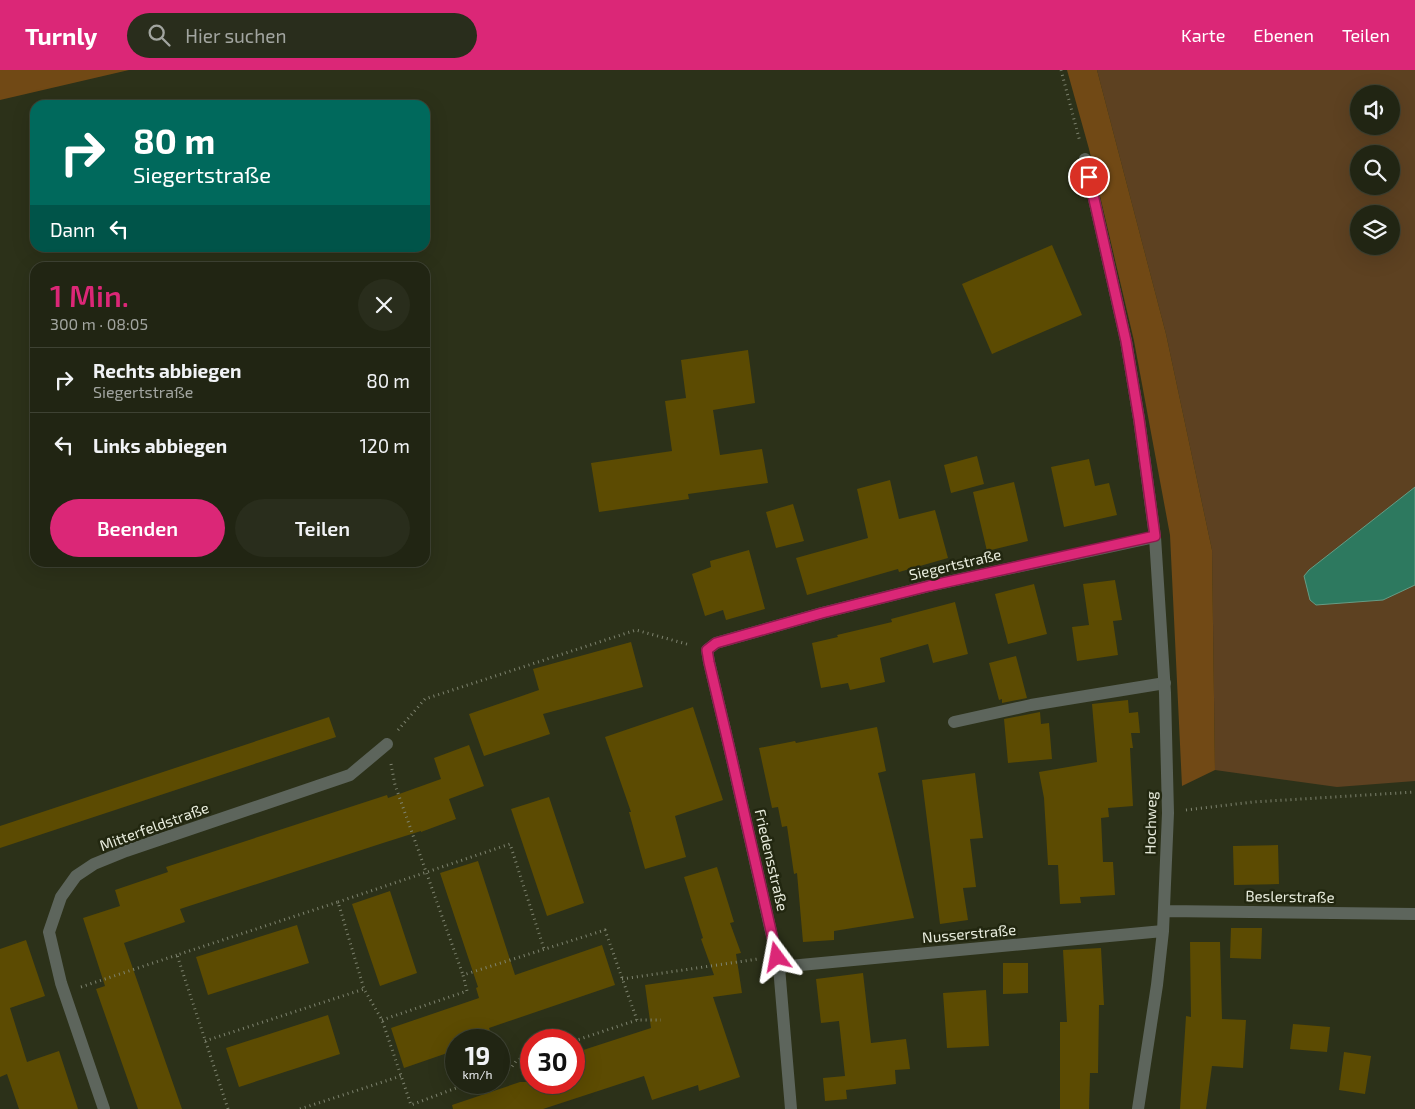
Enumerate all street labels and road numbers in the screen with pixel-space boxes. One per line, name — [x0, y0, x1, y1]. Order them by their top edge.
street label: Siegertstraße — [907, 545, 1003, 583]
street label: Hochweg — [1140, 791, 1160, 855]
street label: Mitterfeldstraße — [97, 798, 211, 854]
street label: Friedensstraße — [751, 807, 793, 913]
street label: Beslerstraße — [1245, 886, 1335, 906]
street label: Nusserstraße — [921, 920, 1017, 946]

